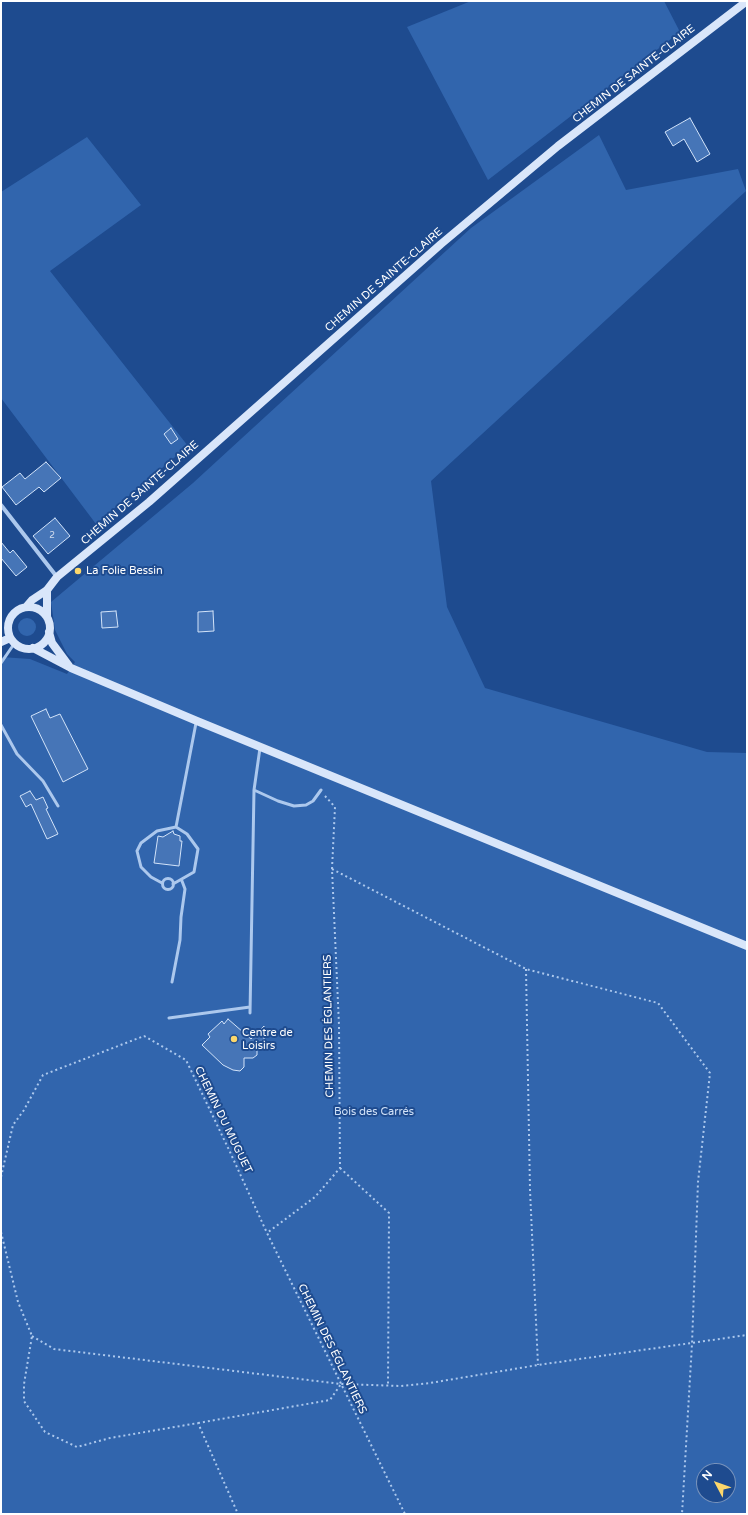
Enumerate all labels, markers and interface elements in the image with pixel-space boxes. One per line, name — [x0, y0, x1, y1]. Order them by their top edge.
street label: CHEMIN DE SAINTE-CLAIRE — [570, 22, 698, 126]
street label: CHEMIN DE SAINTE-CLAIRE — [322, 225, 446, 335]
street label: CHEMIN DE SAINTE-CLAIRE — [78, 438, 202, 548]
house number: 2 — [49, 531, 55, 541]
place label: La Folie Bessin — [86, 564, 163, 578]
marker: La Folie Bessin — [73, 566, 83, 576]
street label: CHEMIN DES ÉGLANTIERS — [321, 954, 337, 1098]
place label: Centre de Loisirs — [242, 1026, 293, 1052]
marker: Centre de Loisirs — [229, 1034, 239, 1044]
street label: CHEMIN DU MUGUET — [191, 1064, 255, 1176]
park label: Bois des Carrés — [334, 1105, 414, 1119]
street label: CHEMIN DES ÉGLANTIERS — [295, 1282, 369, 1416]
north arrow — [696, 1463, 736, 1503]
text: N — [700, 1468, 715, 1483]

